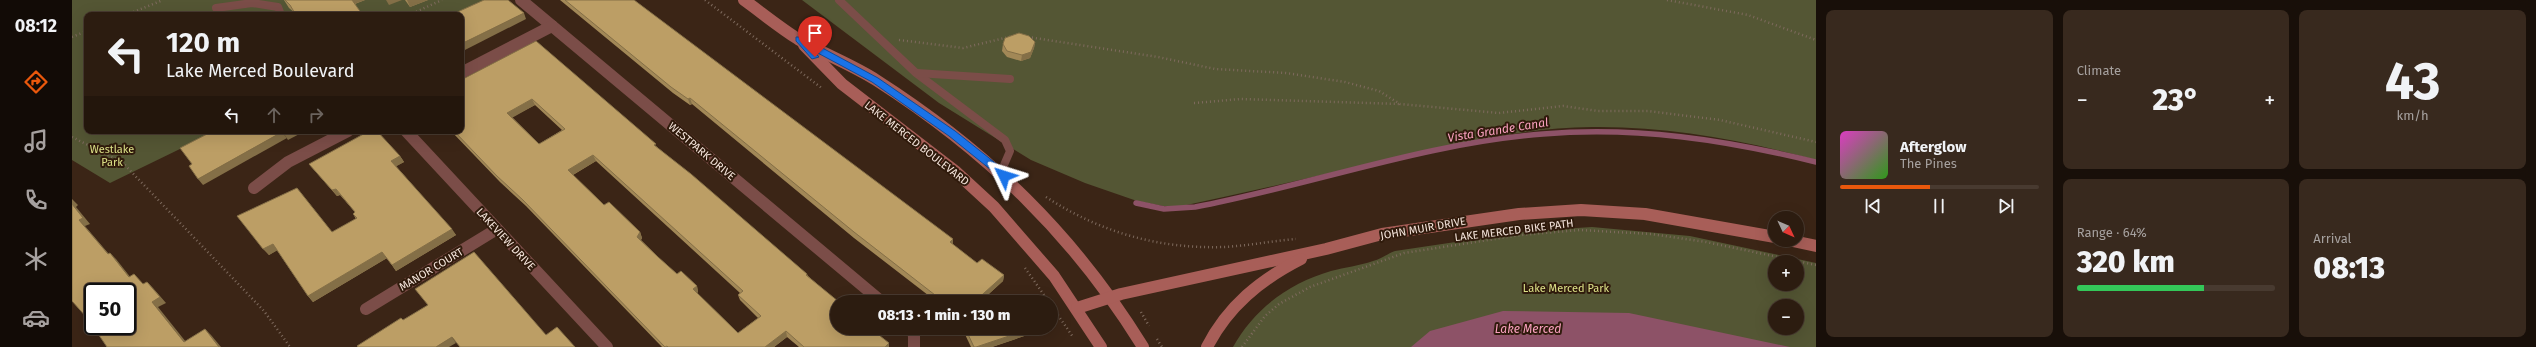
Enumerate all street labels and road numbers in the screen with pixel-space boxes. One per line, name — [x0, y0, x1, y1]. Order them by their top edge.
street label: LAKE MERCED BOULEVARD — [862, 99, 972, 188]
street label: WESTPARK DRIVE — [666, 120, 738, 183]
street label: LAKEVIEW DRIVE — [473, 206, 538, 273]
street label: JOHN MUIR DRIVE — [1379, 215, 1467, 242]
street label: LAKE MERCED BIKE PATH — [1454, 217, 1574, 244]
street label: MANOR COURT — [397, 245, 466, 294]

